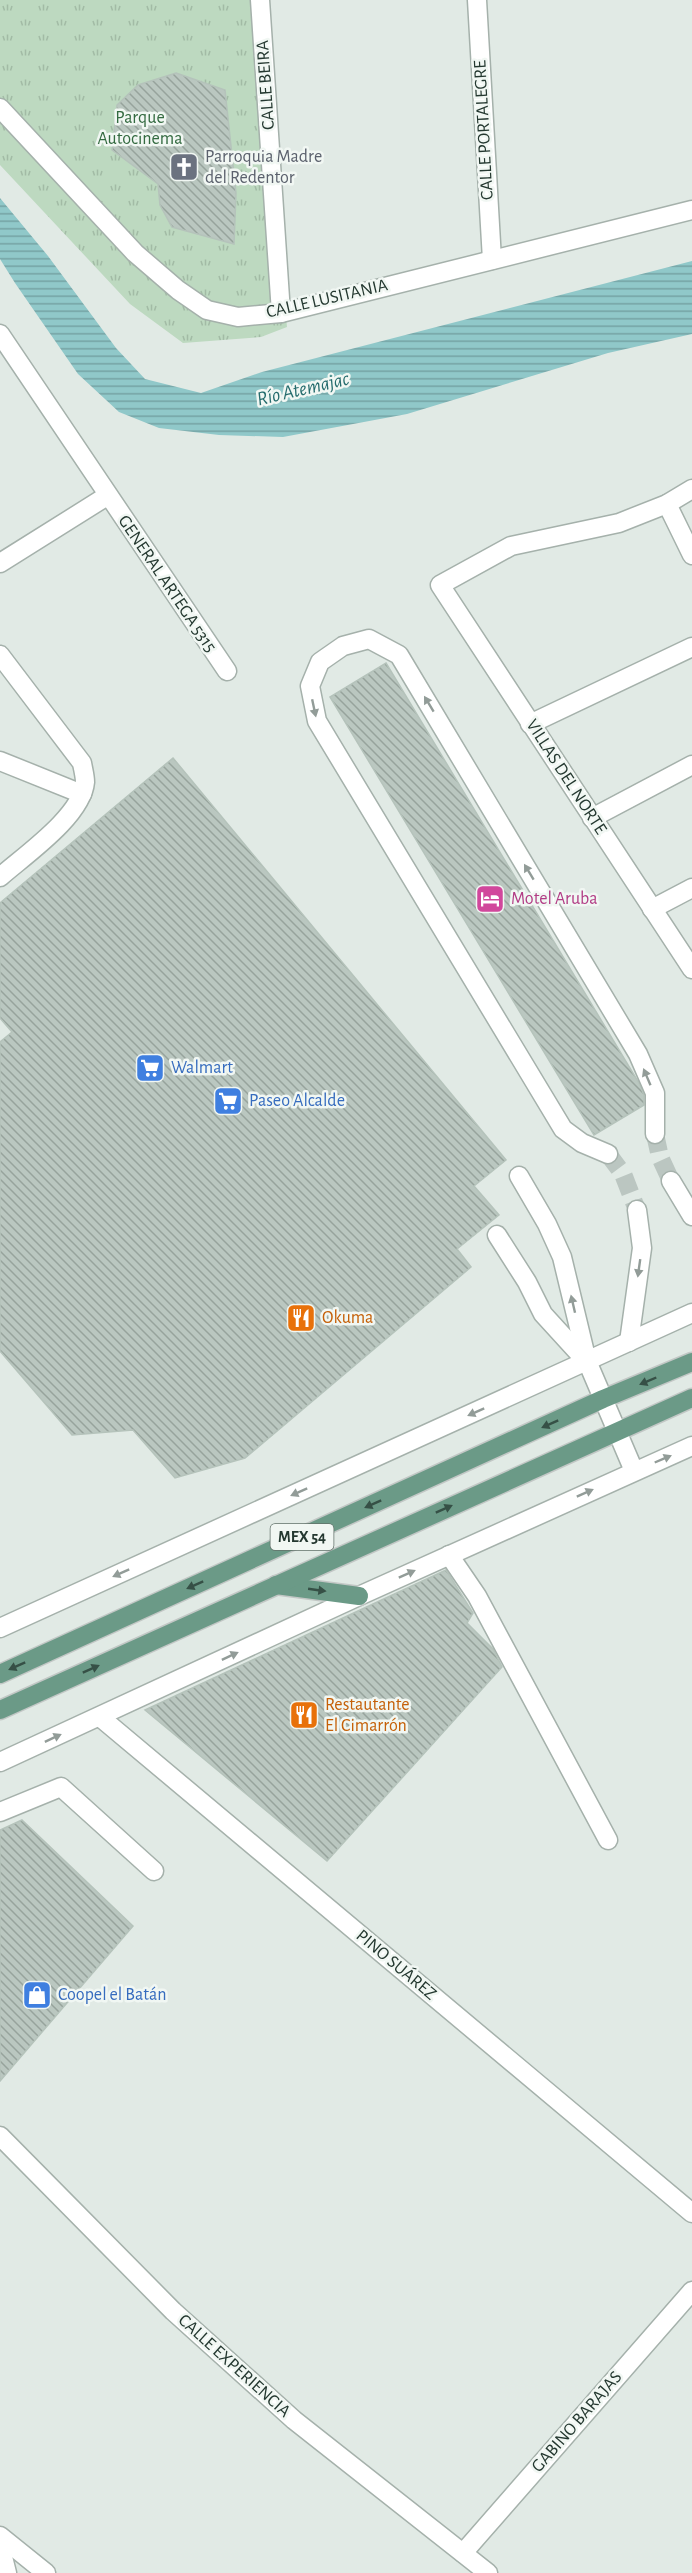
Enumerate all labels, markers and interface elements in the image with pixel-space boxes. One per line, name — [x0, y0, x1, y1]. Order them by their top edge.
street label: CALLE BEIRA — [254, 39, 278, 130]
street label: CALLE PORTALEGRE — [471, 59, 497, 200]
park label: Parque Autocinema — [97, 109, 183, 148]
place label: Parroquia Madre del Redentor — [205, 148, 322, 187]
church icon: Parroquia Madre del Redentor — [168, 151, 200, 183]
street label: CALLE LUSITANIA — [265, 276, 390, 322]
water label: Río Atemajac — [255, 369, 351, 409]
street label: GENERAL ARTEGA 5315 — [114, 512, 220, 656]
one-way arrow — [424, 695, 434, 712]
one-way arrow — [310, 698, 319, 717]
street label: VILLAS DEL NORTE — [522, 716, 610, 838]
one-way arrow — [524, 863, 534, 880]
hotel icon: Motel Aruba — [474, 883, 506, 915]
place label: Motel Aruba — [511, 890, 598, 908]
supermarket icon: Walmart — [134, 1052, 166, 1084]
place label: Walmart — [171, 1059, 233, 1077]
one-way arrow — [643, 1068, 652, 1085]
supermarket icon: Paseo Alcalde — [212, 1085, 244, 1117]
place label: Paseo Alcalde — [249, 1092, 345, 1110]
one-way arrow — [634, 1259, 643, 1278]
one-way arrow — [568, 1295, 578, 1314]
restaurant icon: Okuma — [285, 1302, 317, 1334]
place label: Okuma — [322, 1309, 373, 1327]
one-way arrow — [638, 1376, 656, 1386]
one-way arrow — [467, 1407, 485, 1417]
one-way arrow — [542, 1419, 559, 1428]
one-way arrow — [655, 1454, 672, 1463]
one-way arrow — [290, 1488, 307, 1497]
one-way arrow — [576, 1489, 593, 1498]
one-way arrow — [364, 1500, 381, 1509]
one-way arrow — [435, 1504, 452, 1513]
road number: MEX 54 — [270, 1524, 334, 1550]
one-way arrow — [112, 1569, 130, 1578]
one-way arrow — [399, 1570, 416, 1579]
one-way arrow — [186, 1581, 204, 1590]
one-way arrow — [308, 1586, 327, 1595]
one-way arrow — [222, 1652, 239, 1661]
one-way arrow — [9, 1661, 26, 1670]
one-way arrow — [83, 1664, 100, 1673]
place label: Restautante El Cimarrón — [325, 1696, 410, 1735]
restaurant icon: Restautante El Cimarrón — [288, 1699, 320, 1731]
one-way arrow — [45, 1734, 62, 1743]
street label: PINO SUÁREZ — [352, 1924, 441, 2004]
shop icon: Coopel el Batán — [21, 1979, 53, 2011]
place label: Coopel el Batán — [58, 1986, 166, 2004]
street label: CALLE EXPERIENCIA — [175, 2311, 294, 2421]
street label: GABINO BARAJAS — [529, 2368, 625, 2476]

